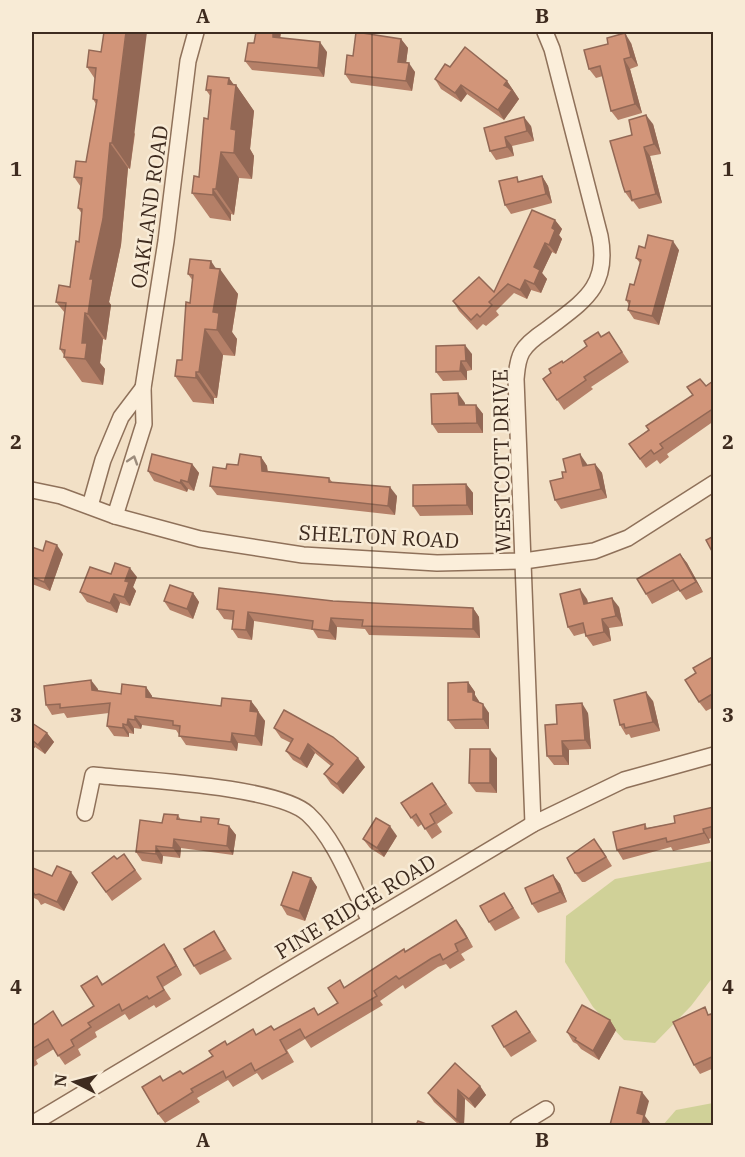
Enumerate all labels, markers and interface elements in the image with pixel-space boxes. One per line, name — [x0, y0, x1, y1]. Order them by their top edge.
text: A — [196, 2, 210, 29]
text: B — [535, 2, 549, 29]
street label: OAKLAND ROAD — [124, 124, 174, 290]
text: 1 — [10, 155, 22, 182]
text: 1 — [722, 155, 734, 182]
street label: WESTCOTT DRIVE — [485, 369, 517, 553]
text: 2 — [10, 428, 22, 455]
text: 2 — [722, 428, 734, 455]
one-way arrow — [126, 455, 138, 466]
street label: SHELTON ROAD — [298, 518, 460, 554]
text: 3 — [10, 701, 22, 728]
text: 3 — [722, 701, 734, 728]
street label: PINE RIDGE ROAD — [270, 847, 440, 965]
text: 4 — [10, 973, 22, 1000]
text: 4 — [722, 973, 734, 1000]
north arrow — [45, 1052, 105, 1112]
text: N — [49, 1073, 71, 1088]
text: A — [196, 1126, 210, 1153]
text: B — [535, 1126, 549, 1153]

